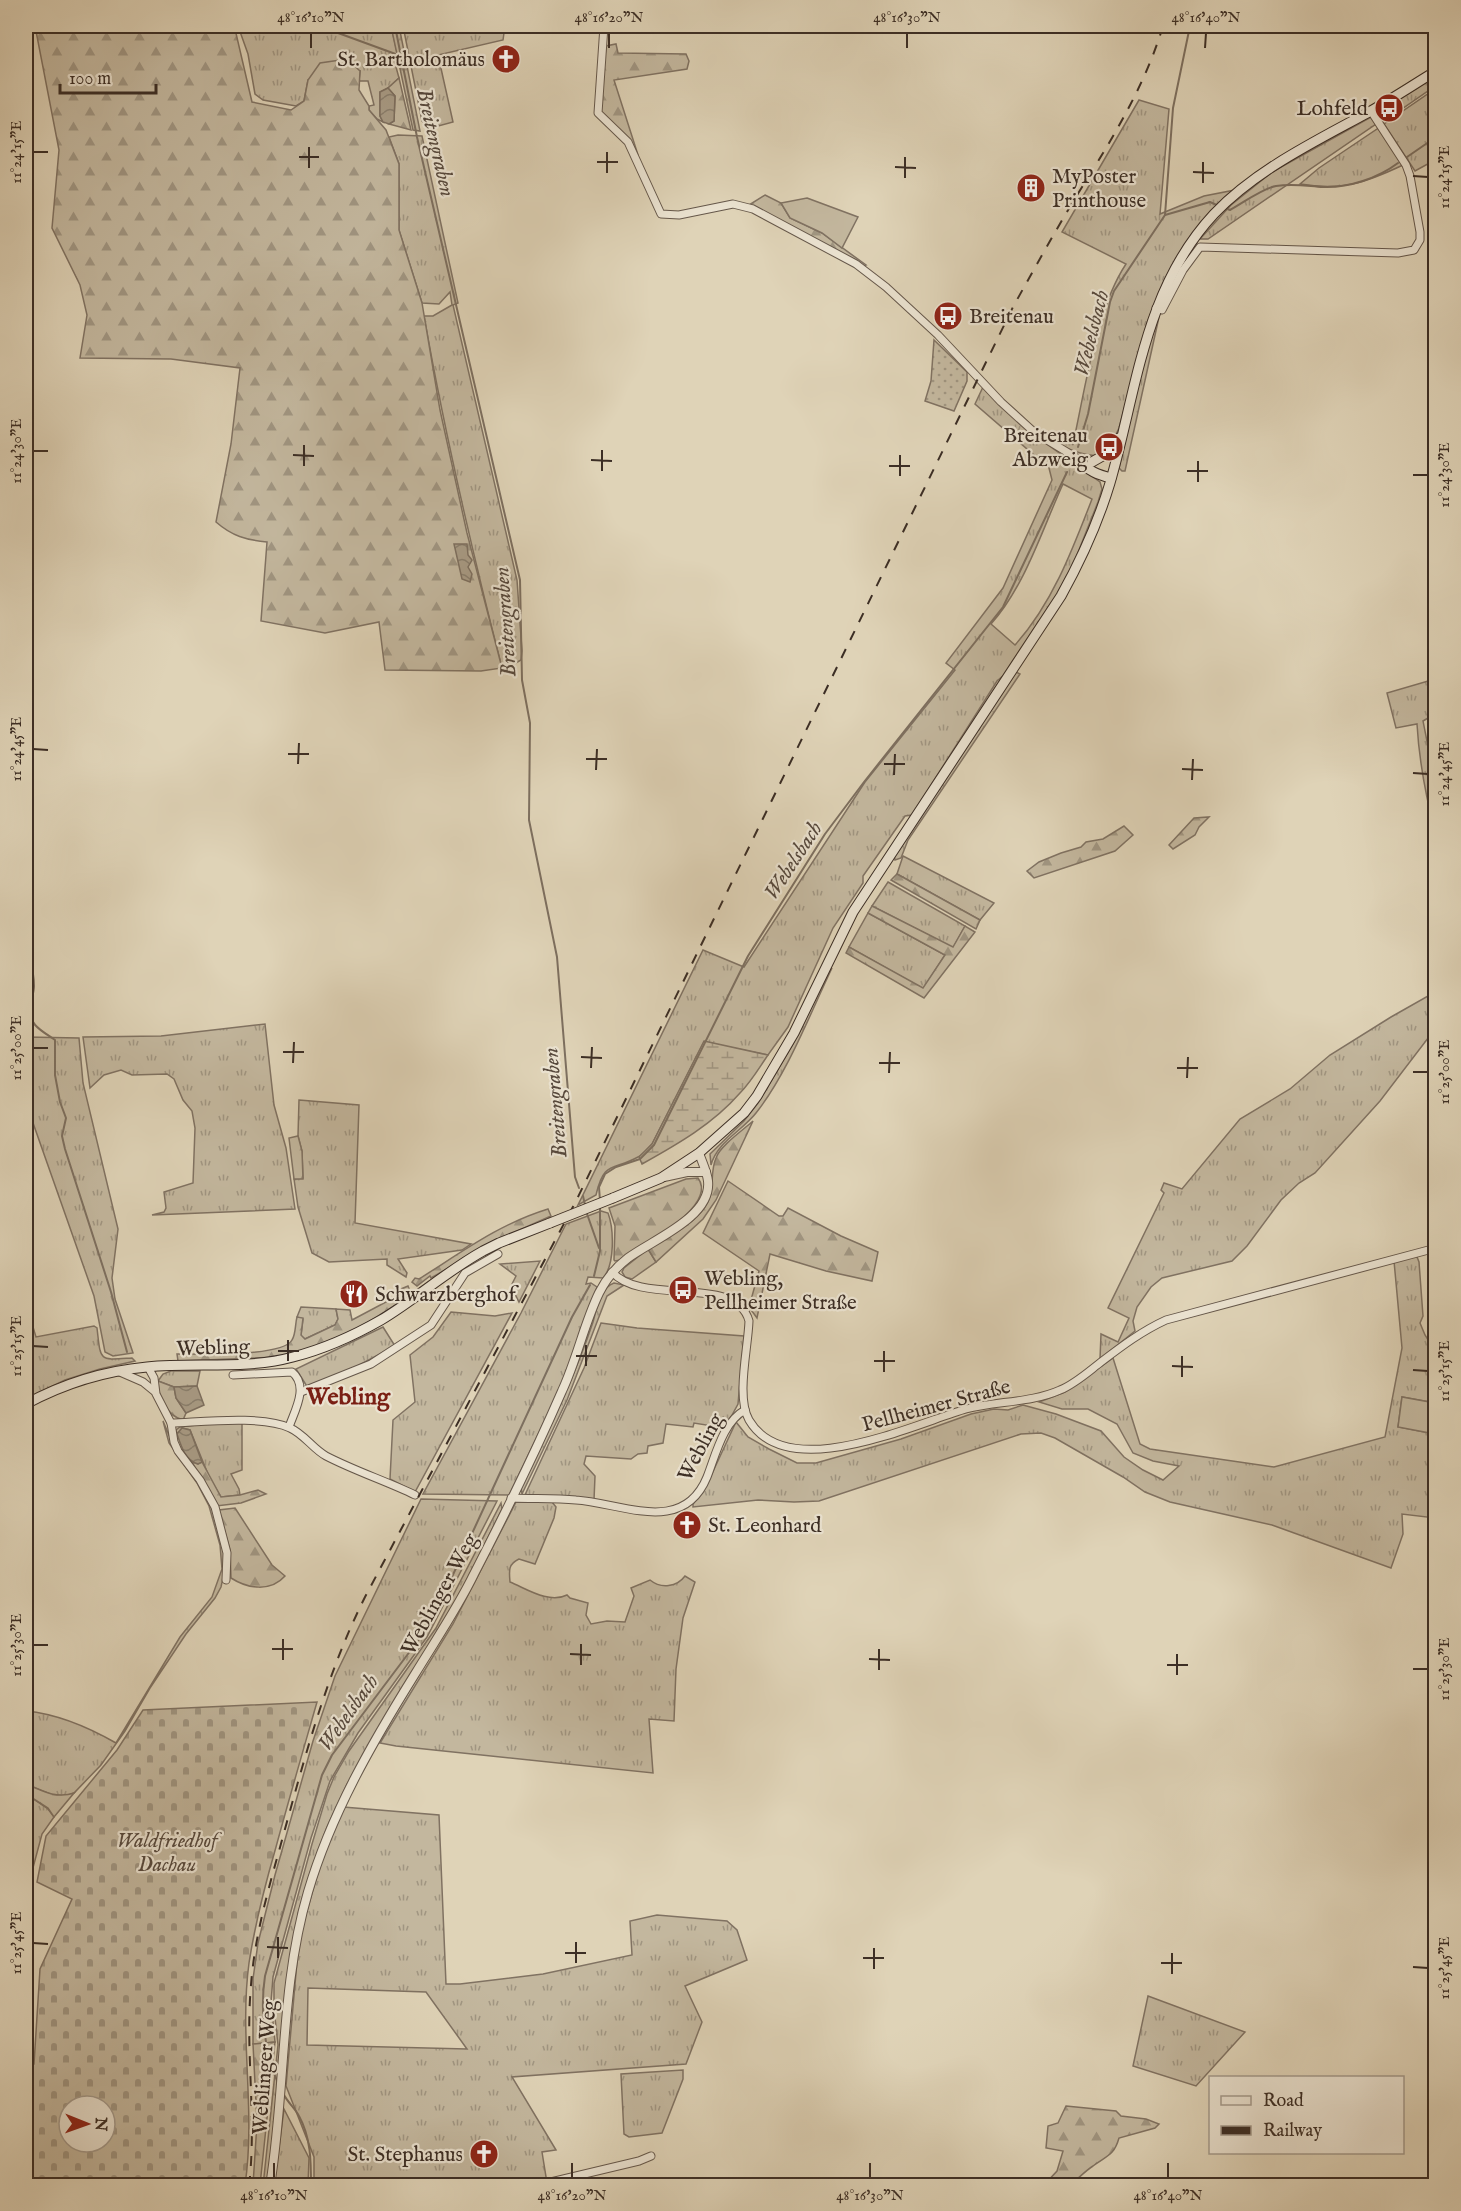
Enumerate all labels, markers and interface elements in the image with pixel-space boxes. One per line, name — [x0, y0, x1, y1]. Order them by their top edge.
text: 48°16'10"N — [277, 8, 345, 27]
text: 48°16'20"N — [575, 8, 643, 27]
text: 48°16'30"N — [873, 8, 941, 27]
text: 48°16'40"N — [1171, 8, 1241, 27]
church icon: St. Bartholomäus — [490, 43, 522, 75]
place label: St. Bartholomäus — [337, 47, 485, 74]
scale bar — [60, 57, 156, 95]
text: 100 m — [69, 68, 111, 91]
water label: Breitengraben — [409, 85, 461, 200]
bus stop icon: Lohfeld — [1373, 92, 1405, 124]
place label: Lohfeld — [1296, 96, 1369, 123]
text: 11°24'15"E — [7, 120, 26, 184]
text: 11°24'15"E — [1435, 145, 1454, 209]
place label: MyPoster Printhouse — [1052, 164, 1146, 215]
building icon: MyPoster Printhouse — [1015, 172, 1047, 204]
water label: Webelsbach — [1068, 287, 1116, 379]
bus stop icon: Breitenau — [932, 300, 964, 332]
place label: Breitenau — [969, 304, 1054, 331]
text: 11°24'30"E — [7, 418, 26, 484]
place label: Breitenau Abzweig — [1003, 423, 1089, 474]
bus stop icon: Breitenau Abzweig — [1093, 431, 1125, 463]
text: 11°24'30"E — [1435, 442, 1454, 508]
water label: Breitengraben — [488, 566, 524, 678]
text: 11°24'45"E — [7, 716, 26, 782]
text: 11°24'45"E — [1435, 741, 1454, 807]
water label: Webelsbach — [758, 817, 829, 906]
text: 11°25'00"E — [7, 1015, 26, 1081]
text: 11°25'00"E — [1435, 1039, 1454, 1105]
water label: Breitengraben — [537, 1046, 575, 1159]
place label: Webling, Pellheimer Straße — [704, 1266, 857, 1317]
bus stop icon: Webling, Pellheimer Straße — [667, 1274, 699, 1306]
restaurant icon: Schwarzberghof — [338, 1278, 370, 1310]
place label: Schwarzberghof — [375, 1282, 519, 1309]
text: 11°25'15"E — [7, 1315, 26, 1377]
street label: Webling — [176, 1334, 251, 1363]
text: 11°25'15"E — [1435, 1340, 1454, 1402]
street label: Pellheimer Straße — [859, 1374, 1014, 1439]
district label: Webling — [305, 1382, 391, 1413]
street label: Webling — [672, 1408, 731, 1487]
church icon: St. Leonhard — [671, 1509, 703, 1541]
place label: St. Leonhard — [708, 1513, 822, 1540]
street label: Weblinger Weg — [396, 1528, 485, 1661]
text: 11°25'30"E — [7, 1613, 26, 1677]
text: 11°25'30"E — [1435, 1637, 1454, 1701]
water label: Webelsbach — [312, 1669, 385, 1757]
park label: Waldfriedhof Dachau — [116, 1828, 222, 1879]
text: 11°25'45"E — [7, 1911, 26, 1975]
text: 11°25'45"E — [1435, 1936, 1454, 2000]
street label: Weblinger Weg — [247, 1998, 284, 2136]
legend — [1209, 2076, 1404, 2154]
text: Road — [1263, 2090, 1304, 2113]
north arrow — [57, 2094, 117, 2154]
text: N — [90, 2116, 110, 2131]
text: Railway — [1263, 2120, 1322, 2143]
church icon: St. Stephanus — [468, 2138, 500, 2170]
place label: St. Stephanus — [347, 2142, 463, 2169]
text: 48°16'10"N — [240, 2186, 308, 2205]
text: 48°16'20"N — [538, 2186, 606, 2205]
text: 48°16'30"N — [836, 2186, 904, 2205]
text: 48°16'40"N — [1133, 2186, 1203, 2205]

